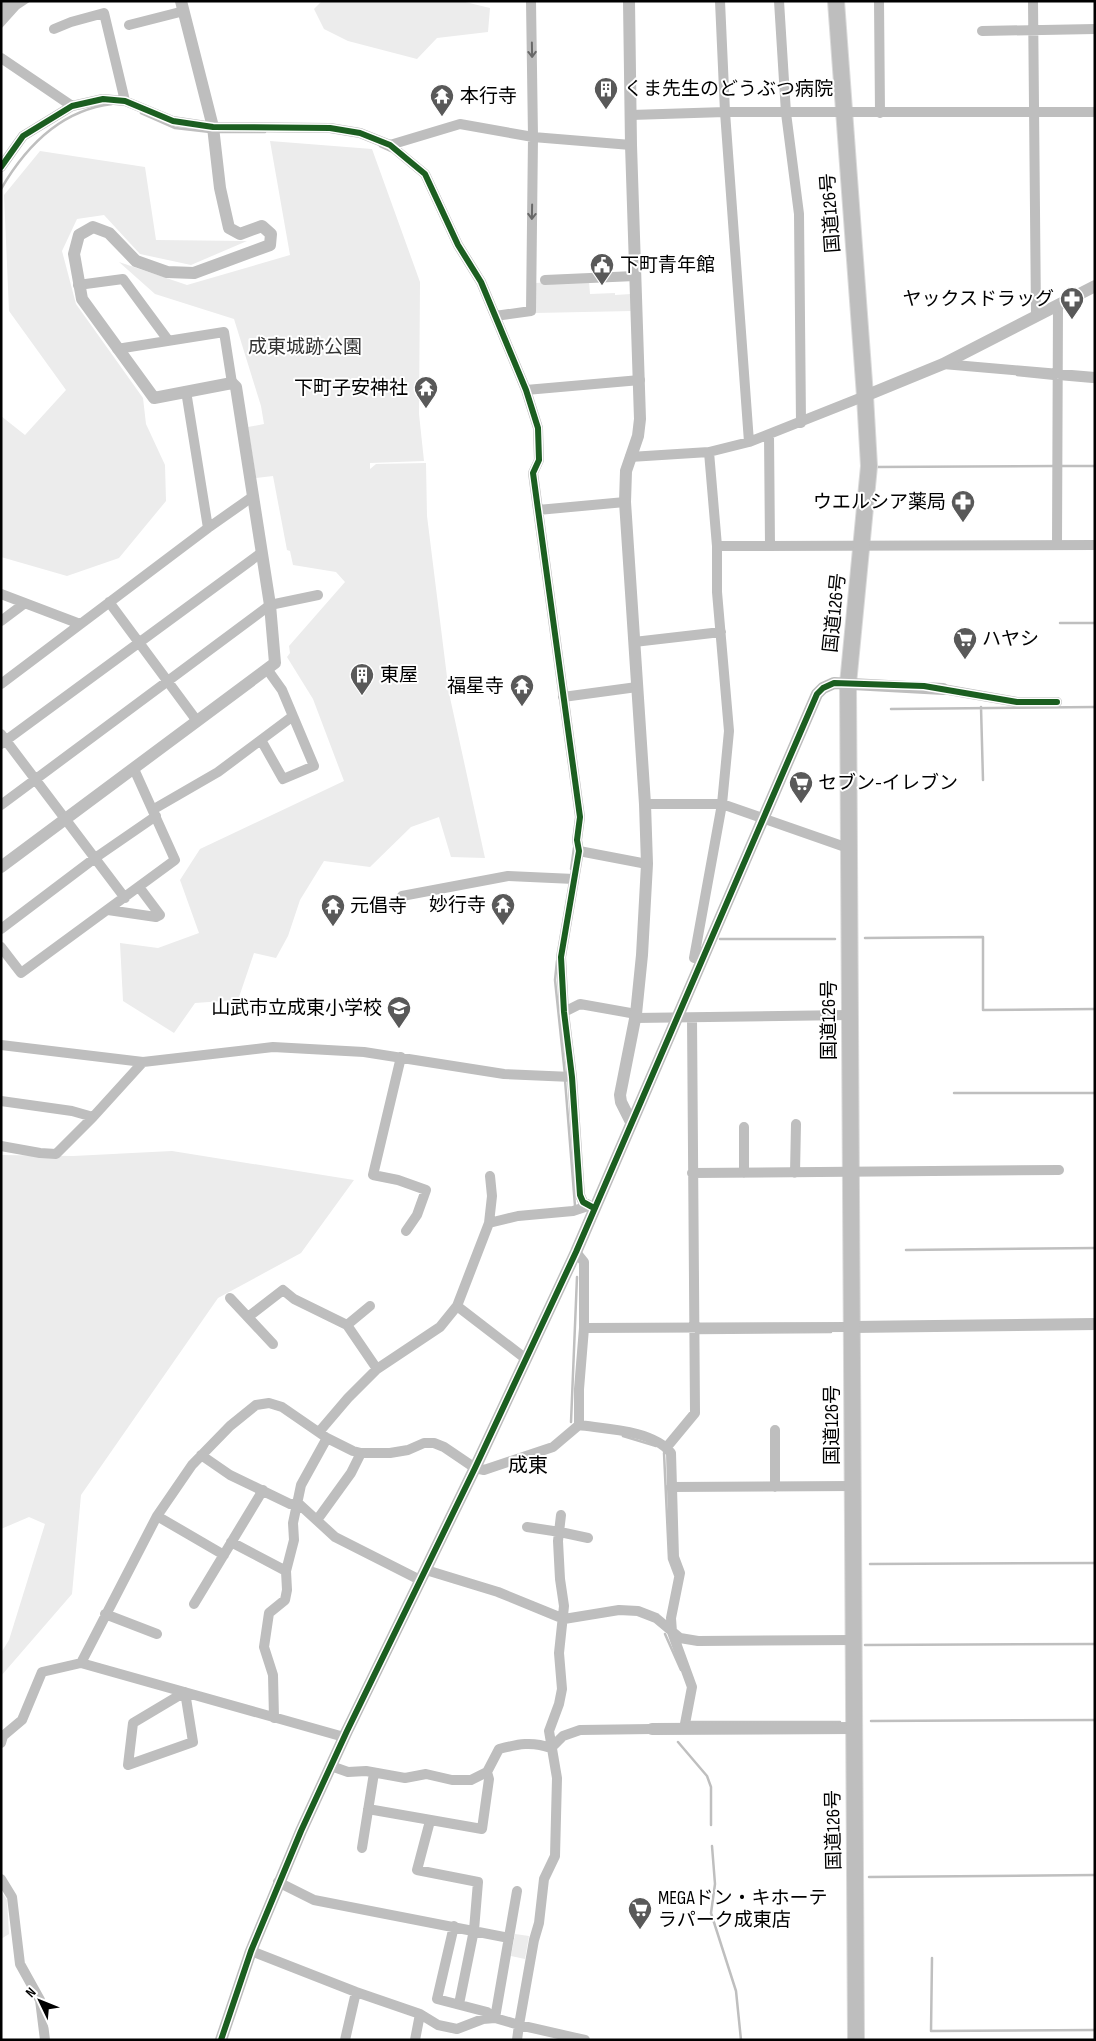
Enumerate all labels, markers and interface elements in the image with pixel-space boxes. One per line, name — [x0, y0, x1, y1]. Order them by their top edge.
one-way arrow — [527, 42, 537, 58]
building icon: くま先生のどうぶつ病院 — [593, 76, 619, 110]
place label: くま先生のどうぶつ病院 — [624, 78, 833, 101]
temple icon: 本行寺 — [429, 83, 455, 117]
place label: 本行寺 — [460, 85, 517, 108]
street label: 国道126号 — [817, 172, 845, 254]
one-way arrow — [528, 204, 537, 220]
public building icon: 下町青年館 — [589, 252, 615, 286]
place label: 下町青年館 — [620, 254, 715, 277]
pharmacy icon: ヤックスドラッグ — [1059, 286, 1085, 320]
place label: ヤックスドラッグ — [903, 288, 1054, 311]
park label: 成東城跡公園 — [248, 336, 362, 359]
temple icon: 下町子安神社 — [413, 375, 439, 409]
place label: 下町子安神社 — [294, 377, 408, 400]
pharmacy icon: ウエルシア薬局 — [950, 489, 976, 523]
place label: ウエルシア薬局 — [813, 491, 946, 514]
street label: 国道126号 — [819, 572, 851, 654]
supermarket icon: ハヤシ — [952, 626, 978, 660]
place label: ハヤシ — [982, 628, 1039, 651]
building icon: 東屋 — [349, 662, 375, 696]
place label: 東屋 — [380, 664, 418, 687]
temple icon: 福星寺 — [509, 673, 535, 707]
place label: 福星寺 — [447, 675, 504, 698]
supermarket icon: セブン-イレブン — [788, 770, 814, 804]
place label: セブン-イレブン — [818, 772, 958, 795]
temple icon: 妙行寺 — [490, 892, 516, 926]
temple icon: 元倡寺 — [320, 893, 346, 927]
place label: 妙行寺 — [429, 894, 486, 917]
place label: 元倡寺 — [350, 895, 407, 918]
street label: 国道126号 — [818, 980, 841, 1060]
school or university icon: 山武市立成東小学校 — [386, 995, 412, 1029]
place label: 山武市立成東小学校 — [211, 997, 382, 1020]
street label: 国道126号 — [821, 1385, 844, 1465]
district label: 成東 — [508, 1454, 548, 1478]
street label: 国道126号 — [822, 1790, 846, 1870]
place label: MEGAドン・キホーテ ラパーク成東店 — [658, 1887, 828, 1932]
supermarket icon: MEGAドン・キホーテ ラパーク成東店 — [627, 1896, 653, 1930]
north arrow — [15, 1976, 65, 2026]
text: N — [22, 1984, 40, 2001]

